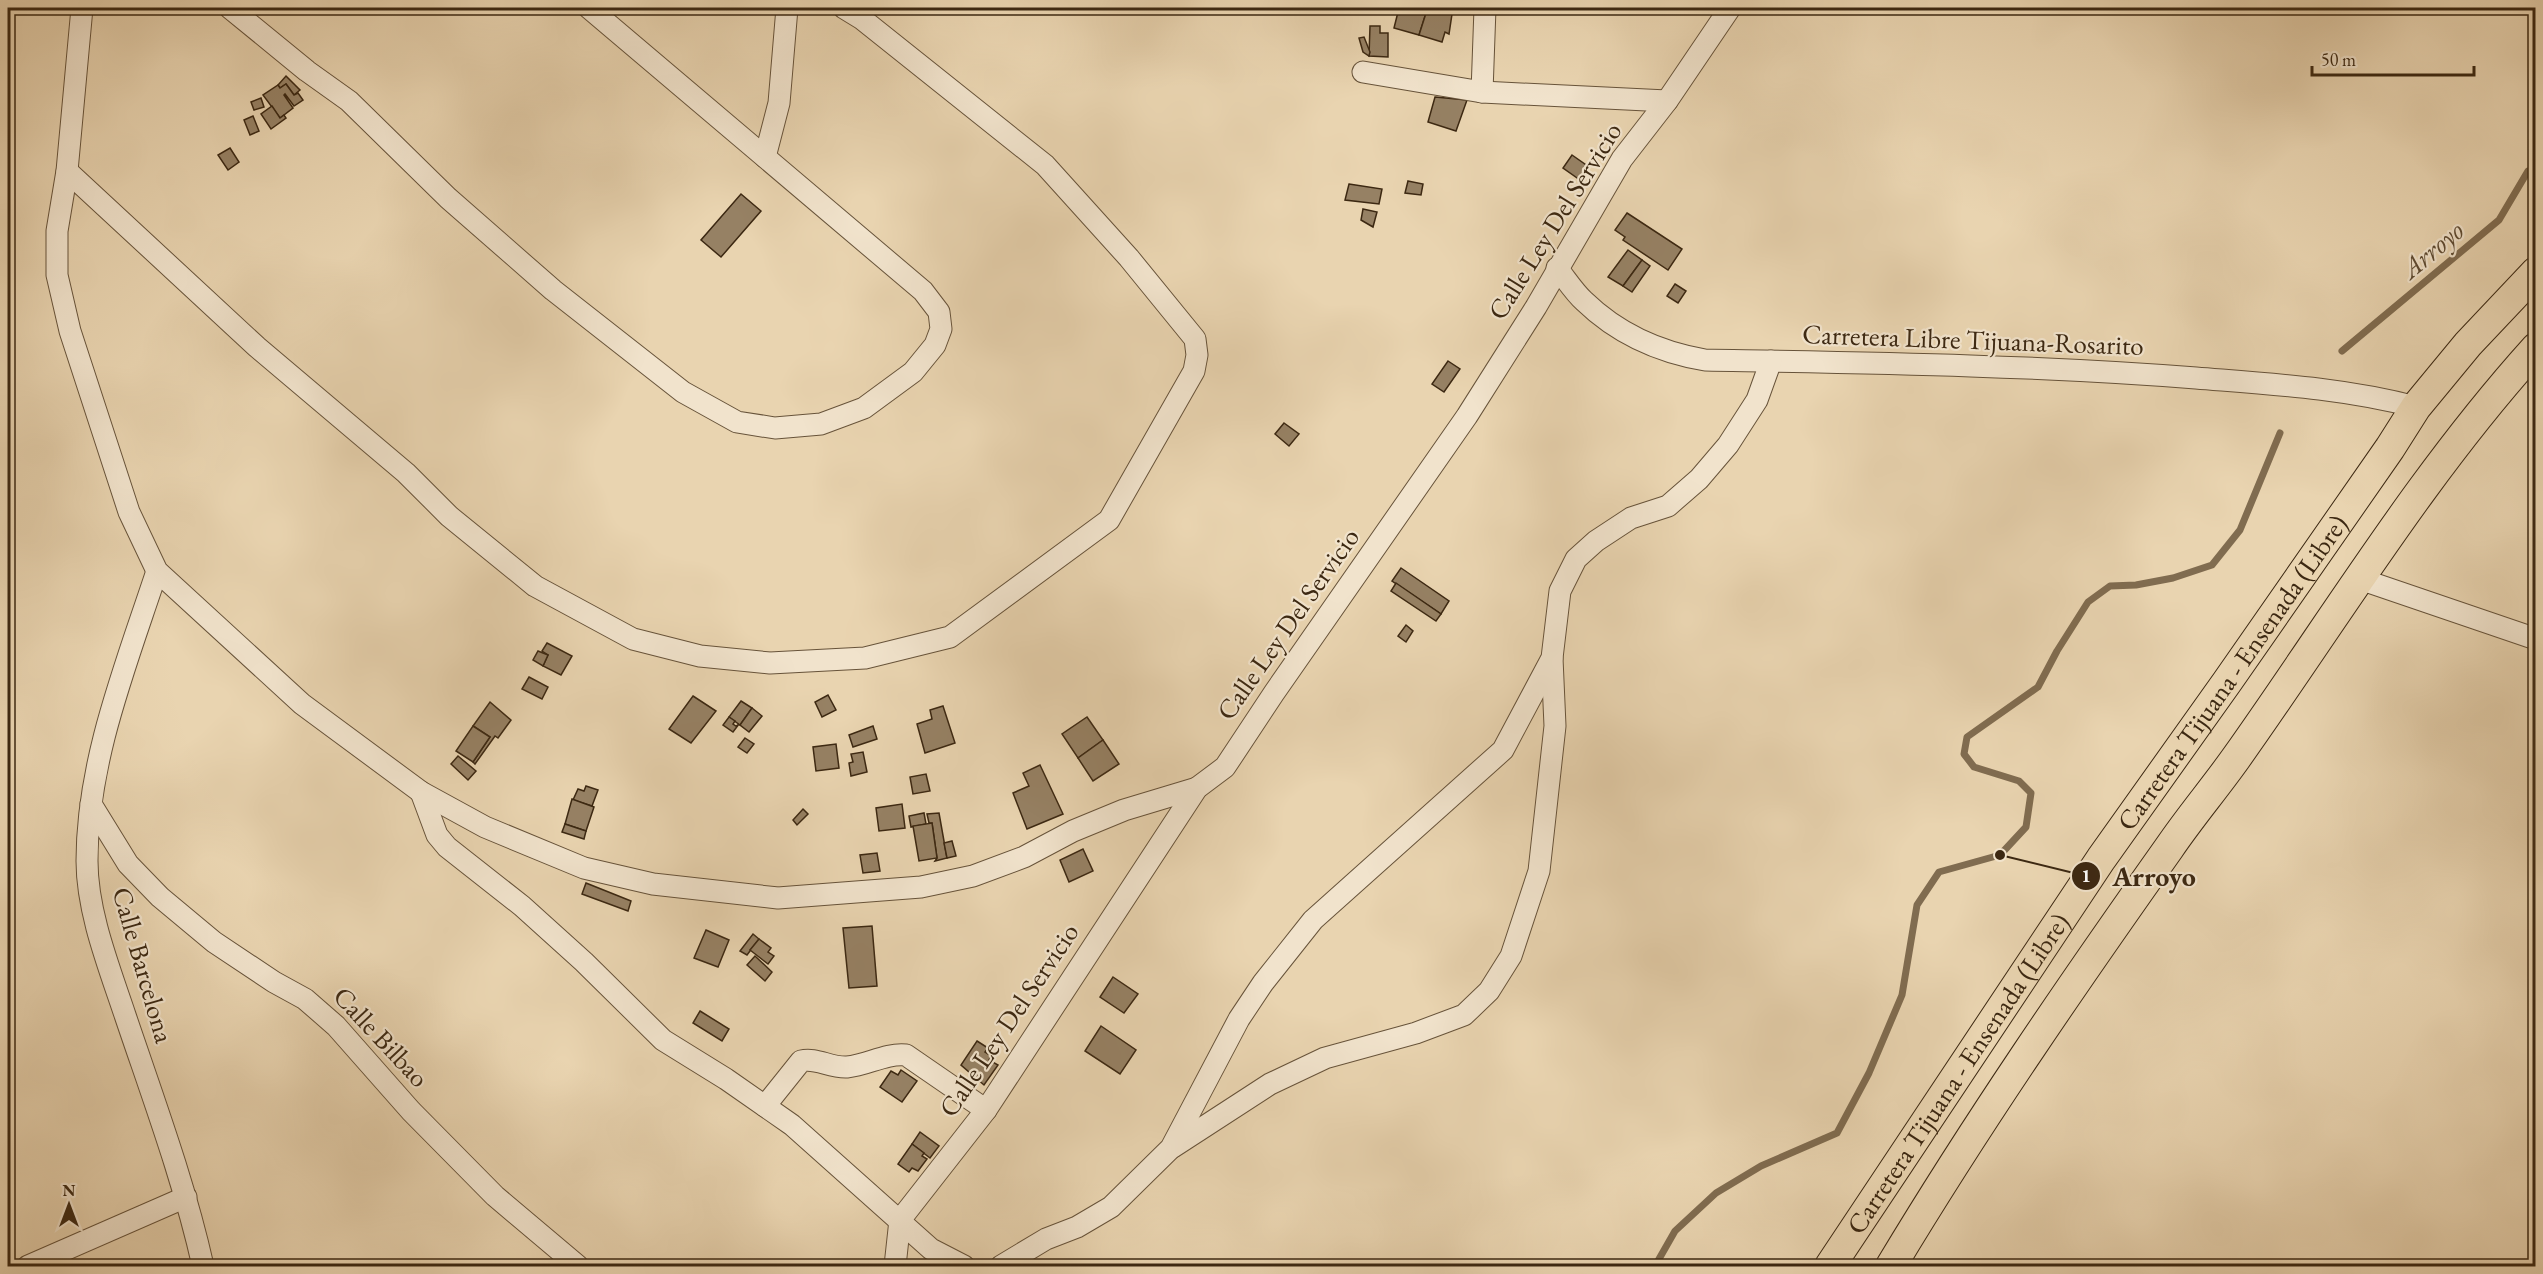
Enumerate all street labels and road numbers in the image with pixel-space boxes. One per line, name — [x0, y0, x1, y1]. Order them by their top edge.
street label: Calle Ley Del Servicio — [1480, 115, 1629, 326]
street label: Carretera Libre Tijuana-Rosarito — [1802, 316, 2144, 363]
street label: Carretera Tijuana - Ensenada (Libre) — [2109, 508, 2355, 837]
street label: Calle Ley Del Servicio — [1208, 521, 1367, 727]
street label: Calle Barcelona — [105, 883, 182, 1047]
street label: Carretera Tijuana - Ensenada (Libre) — [1838, 906, 2077, 1241]
street label: Calle Ley Del Servicio — [931, 916, 1086, 1123]
street label: Calle Bilbao — [326, 979, 437, 1094]

